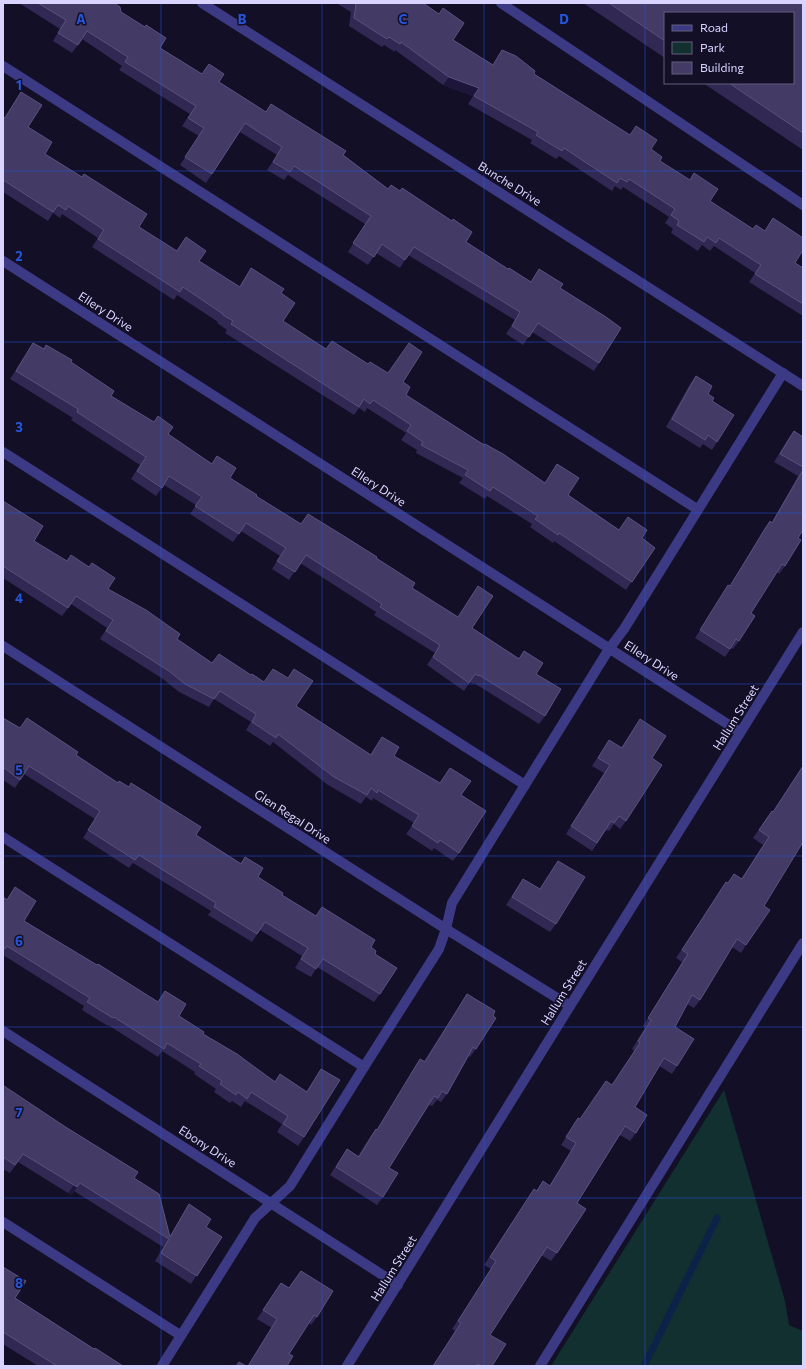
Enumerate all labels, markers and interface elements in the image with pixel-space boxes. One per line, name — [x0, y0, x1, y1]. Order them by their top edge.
text: A — [76, 11, 86, 27]
text: B — [238, 11, 247, 27]
text: C — [399, 11, 408, 27]
text: D — [559, 11, 569, 27]
legend — [664, 12, 794, 84]
text: Road — [700, 20, 728, 34]
text: Park — [700, 40, 726, 54]
text: Building — [700, 60, 744, 74]
text: 1 — [16, 77, 22, 93]
street label: Bunche Drive — [476, 158, 544, 208]
text: 2 — [15, 248, 23, 264]
street label: Ellery Drive — [76, 288, 136, 334]
text: 3 — [15, 419, 23, 435]
street label: Ellery Drive — [349, 463, 409, 509]
text: 4 — [15, 590, 23, 606]
street label: Ellery Drive — [622, 637, 682, 683]
street label: Hallum Street — [709, 682, 761, 752]
text: 5 — [15, 762, 23, 778]
street label: Glen Regal Drive — [252, 786, 334, 846]
text: 6 — [15, 933, 23, 949]
street label: Hallum Street — [537, 957, 589, 1027]
text: 7 — [15, 1104, 23, 1120]
street label: Ebony Drive — [177, 1122, 239, 1170]
street label: Hallum Street — [367, 1233, 419, 1303]
text: 8 — [15, 1275, 23, 1291]

